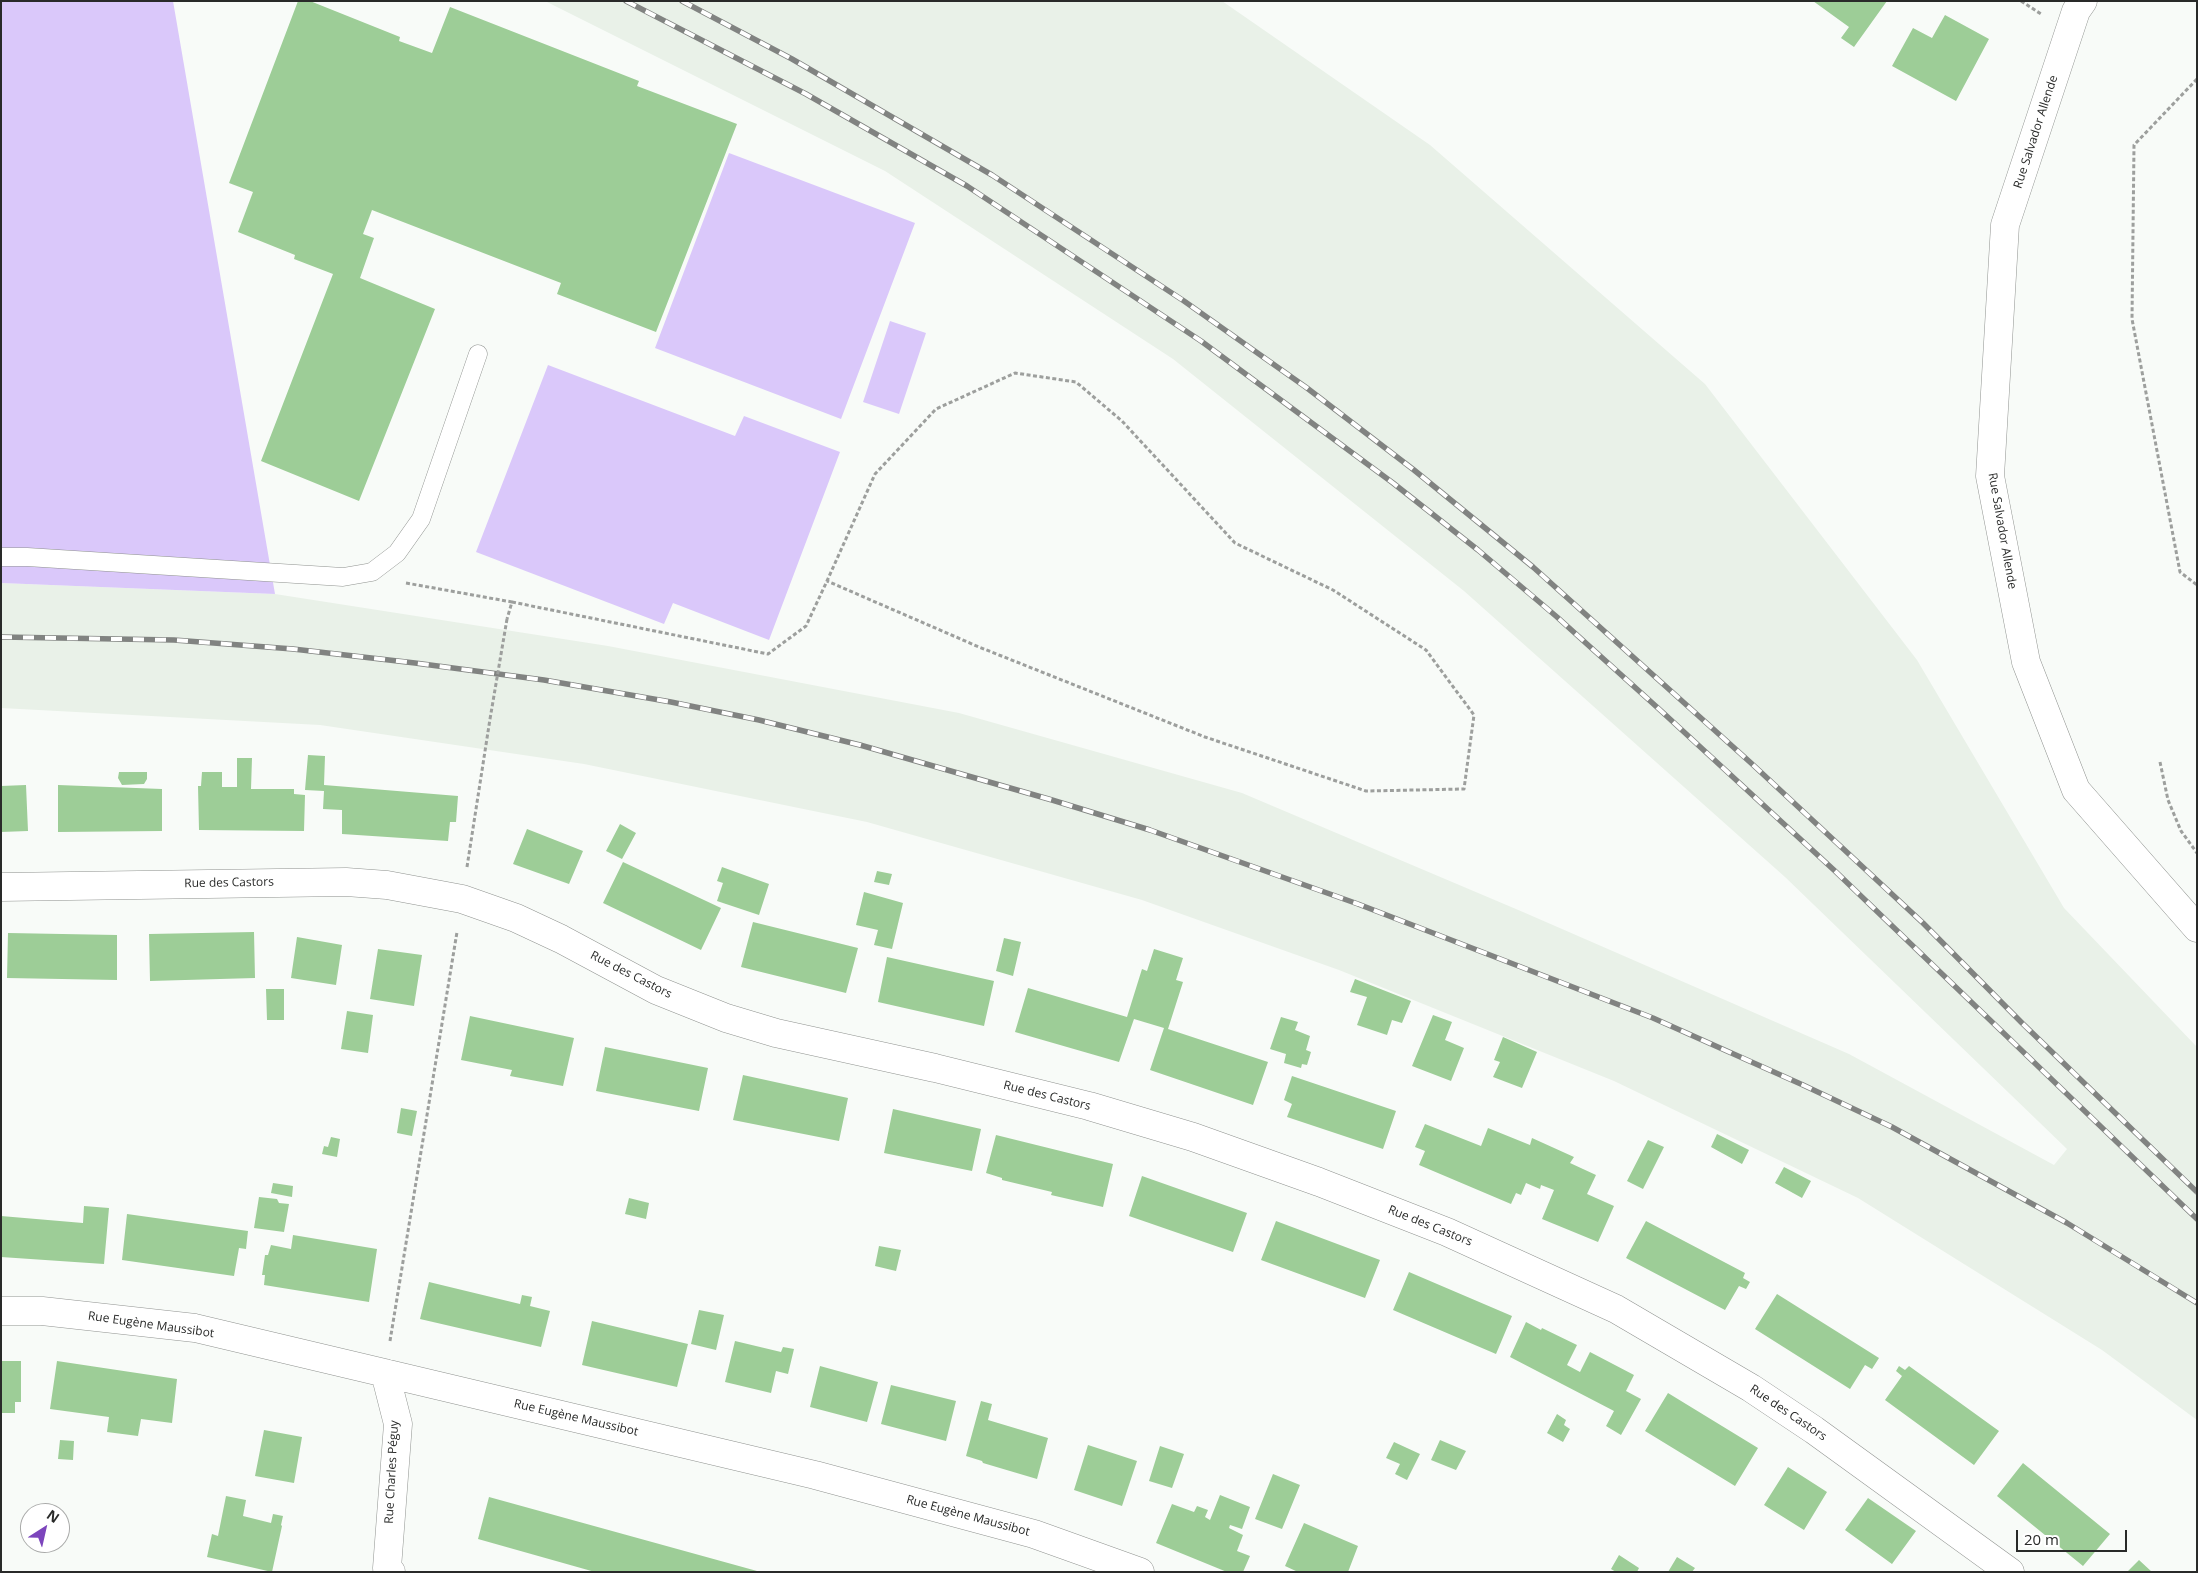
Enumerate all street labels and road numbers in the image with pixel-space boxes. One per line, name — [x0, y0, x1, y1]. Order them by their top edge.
street label: Rue Salvador Allende — [2011, 74, 2061, 190]
street label: Rue Salvador Allende — [1985, 472, 2019, 590]
street label: Rue des Castors — [184, 875, 274, 891]
street label: Rue des Castors — [588, 948, 674, 1002]
street label: Rue des Castors — [1002, 1078, 1092, 1114]
street label: Rue des Castors — [1386, 1203, 1474, 1249]
street label: Rue Eugène Maussibot — [87, 1309, 215, 1341]
street label: Rue des Castors — [1747, 1382, 1829, 1444]
street label: Rue Eugène Maussibot — [512, 1397, 640, 1439]
street label: Rue Charles Péguy — [382, 1420, 402, 1524]
street label: Rue Eugène Maussibot — [905, 1493, 1031, 1539]

